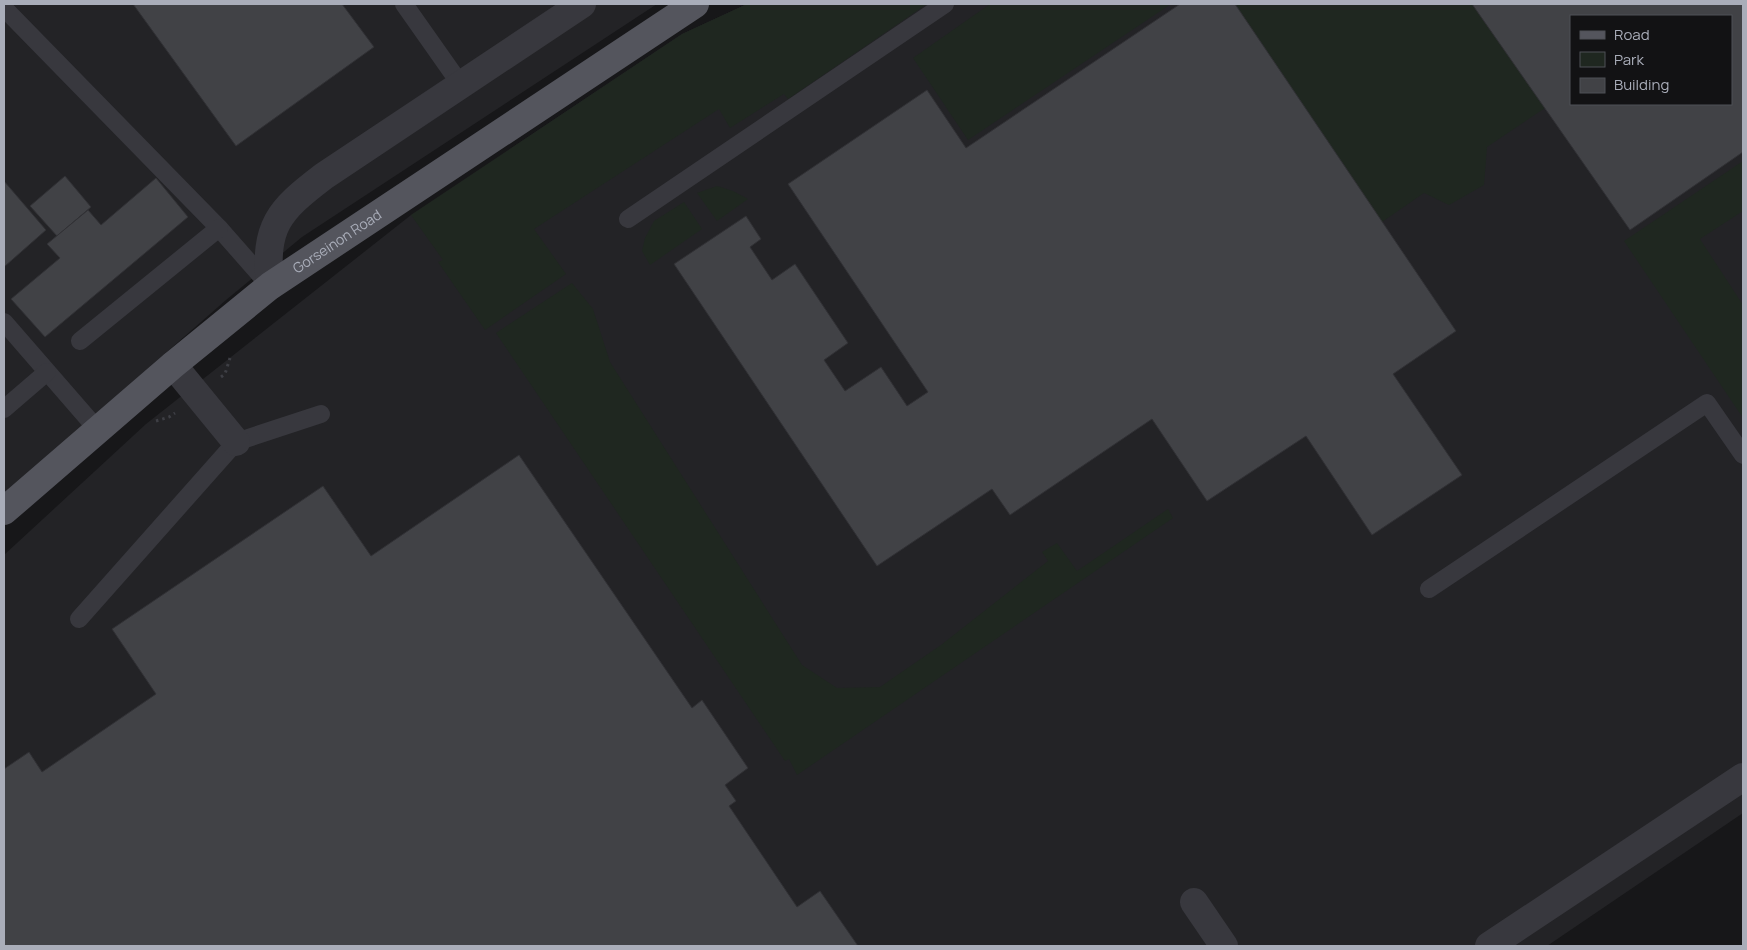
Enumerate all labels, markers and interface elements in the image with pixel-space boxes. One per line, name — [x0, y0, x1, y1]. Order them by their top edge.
legend — [1570, 15, 1732, 105]
text: Road — [1614, 24, 1650, 45]
text: Park — [1614, 49, 1644, 70]
text: Building — [1614, 74, 1669, 95]
street label: Gorseinon Road — [289, 205, 385, 277]

